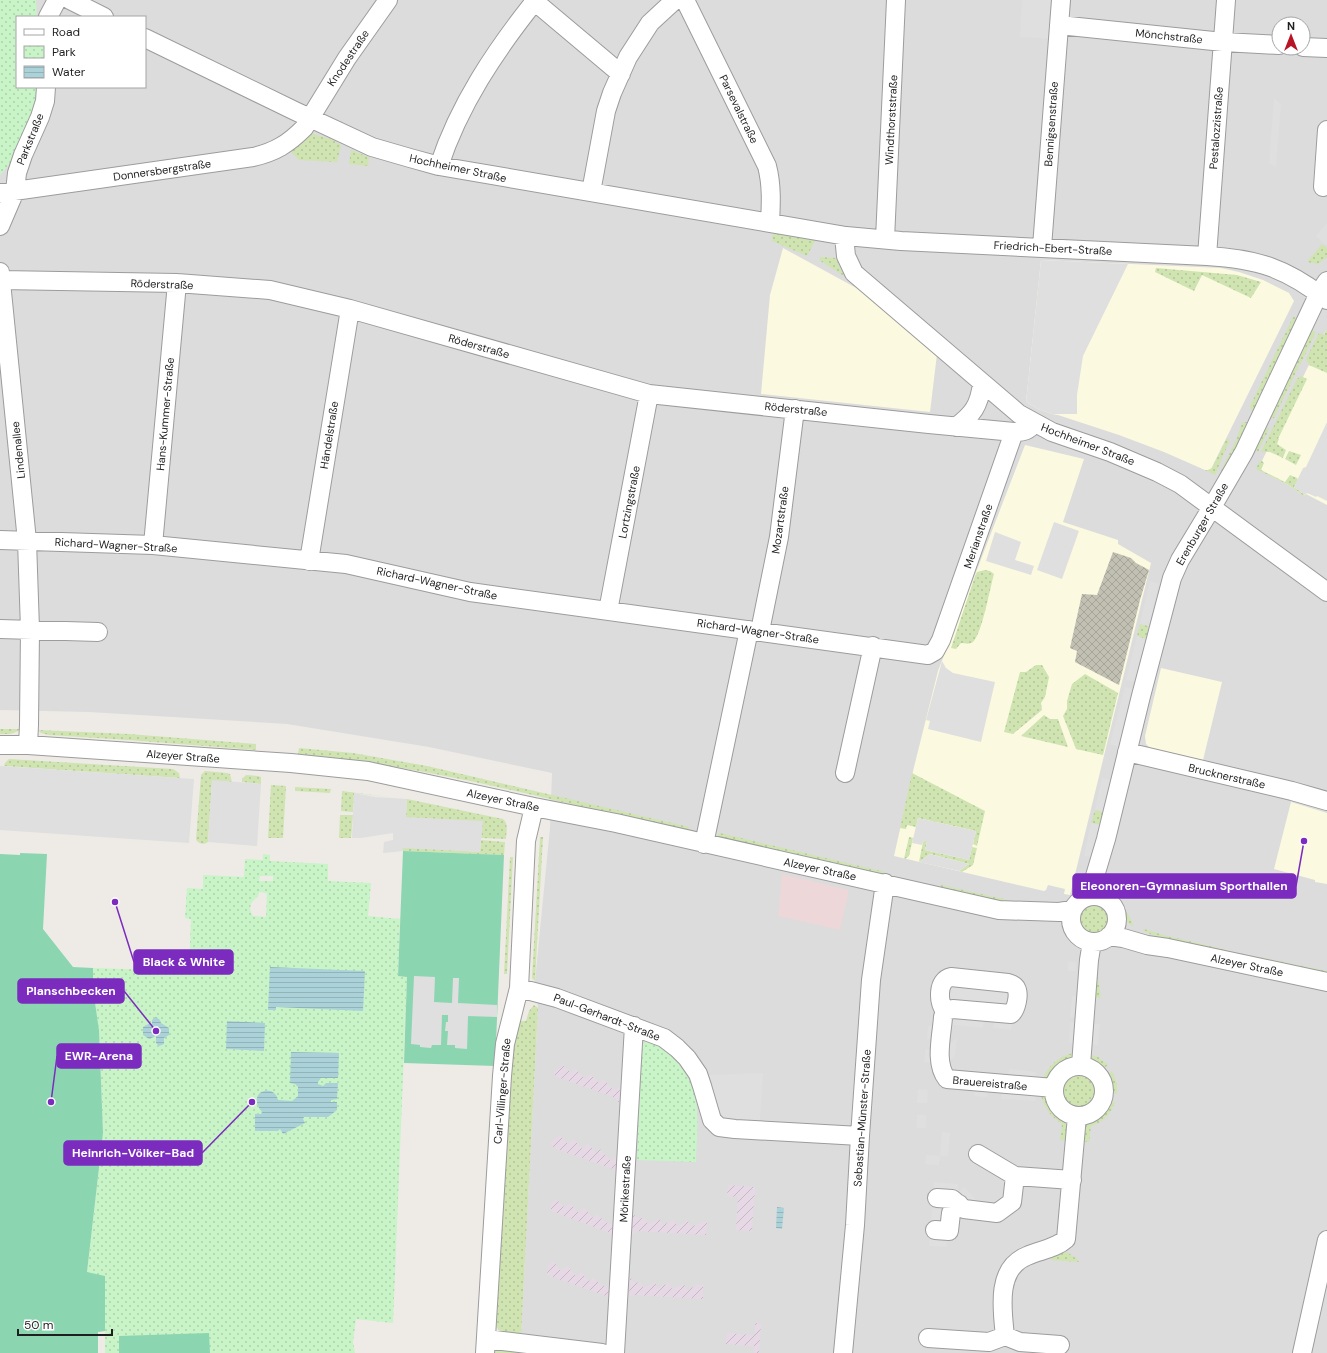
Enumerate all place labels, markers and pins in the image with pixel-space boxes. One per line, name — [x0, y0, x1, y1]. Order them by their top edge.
callout: Eleonoren-Gymnasium Sporthallen — [1073, 874, 1296, 898]
callout: Black & White — [134, 950, 233, 974]
callout: Planschbecken — [18, 979, 124, 1003]
callout: EWR-Arena — [57, 1044, 141, 1068]
callout: Heinrich-Völker-Bad — [64, 1141, 202, 1165]

